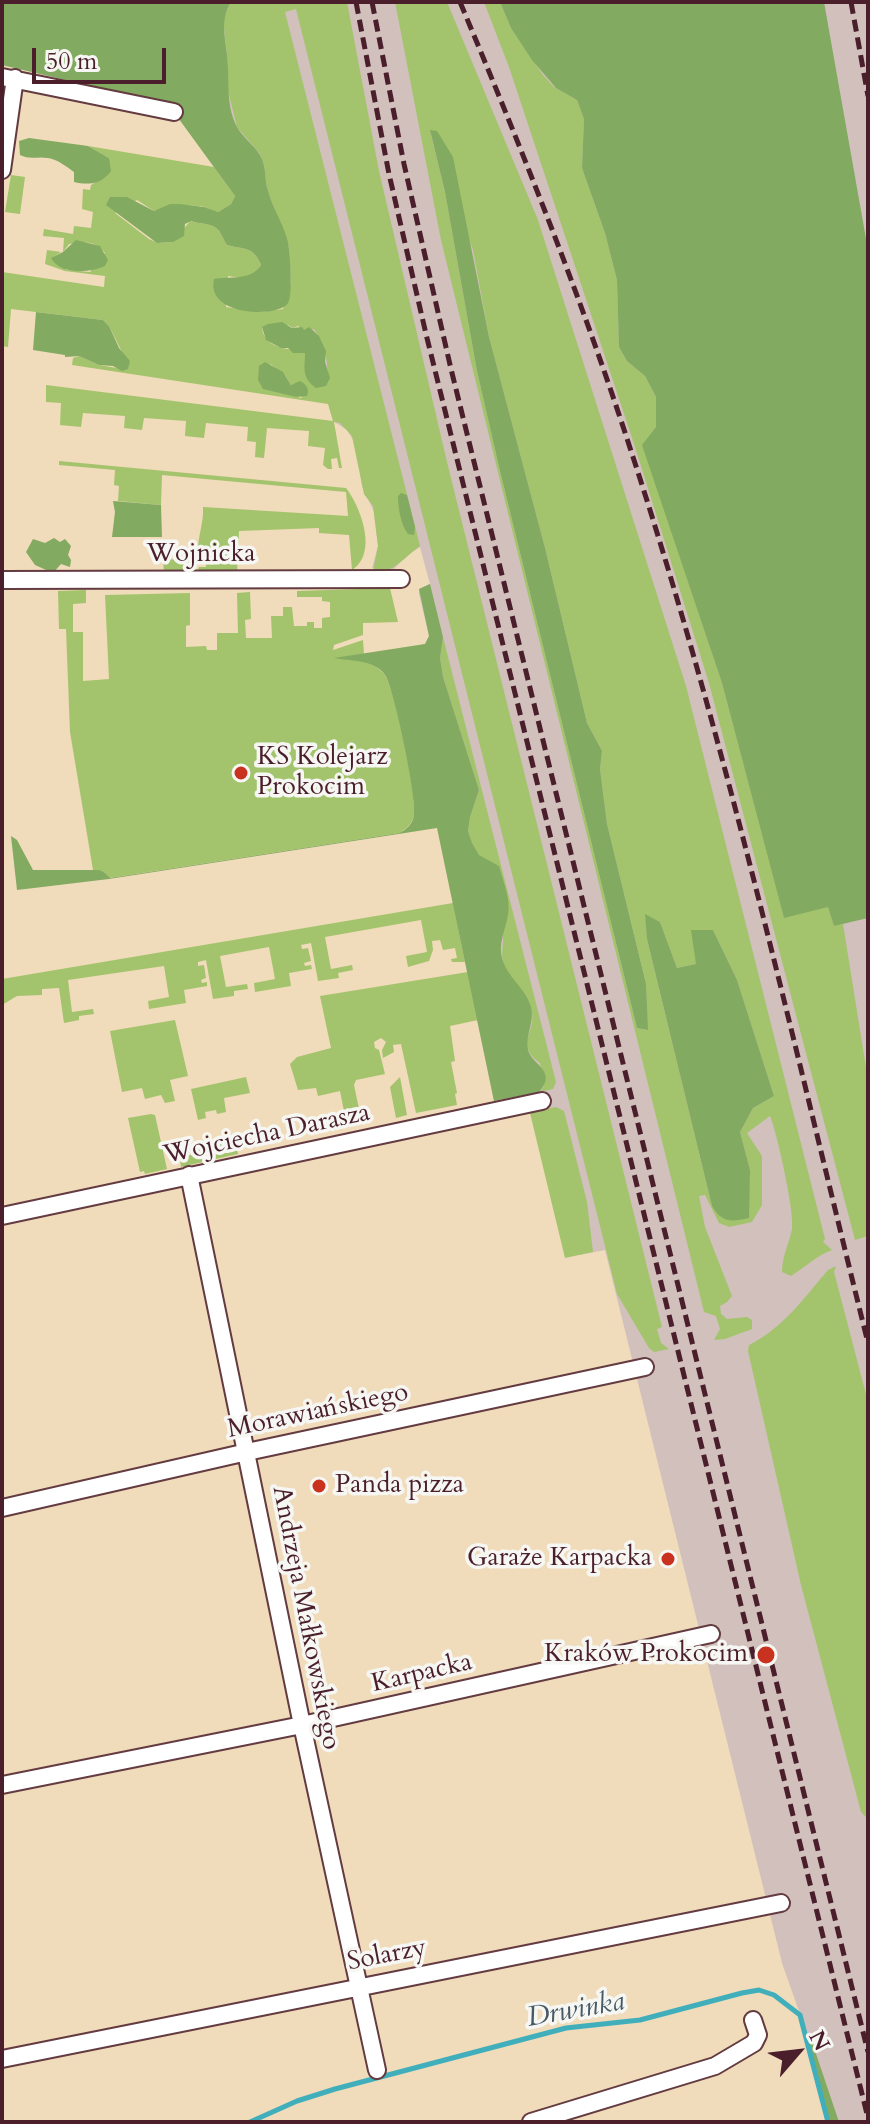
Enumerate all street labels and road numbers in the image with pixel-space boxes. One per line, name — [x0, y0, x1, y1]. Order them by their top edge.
street label: Wojnicka — [146, 539, 256, 571]
street label: Wojciecha Darasza — [161, 1098, 373, 1172]
street label: Morawiańskiego — [225, 1378, 411, 1446]
street label: Andrzeja Małkowskiego — [264, 1484, 346, 1752]
street label: Karpacka — [369, 1647, 475, 1701]
street label: Solarzy — [345, 1933, 429, 1979]

